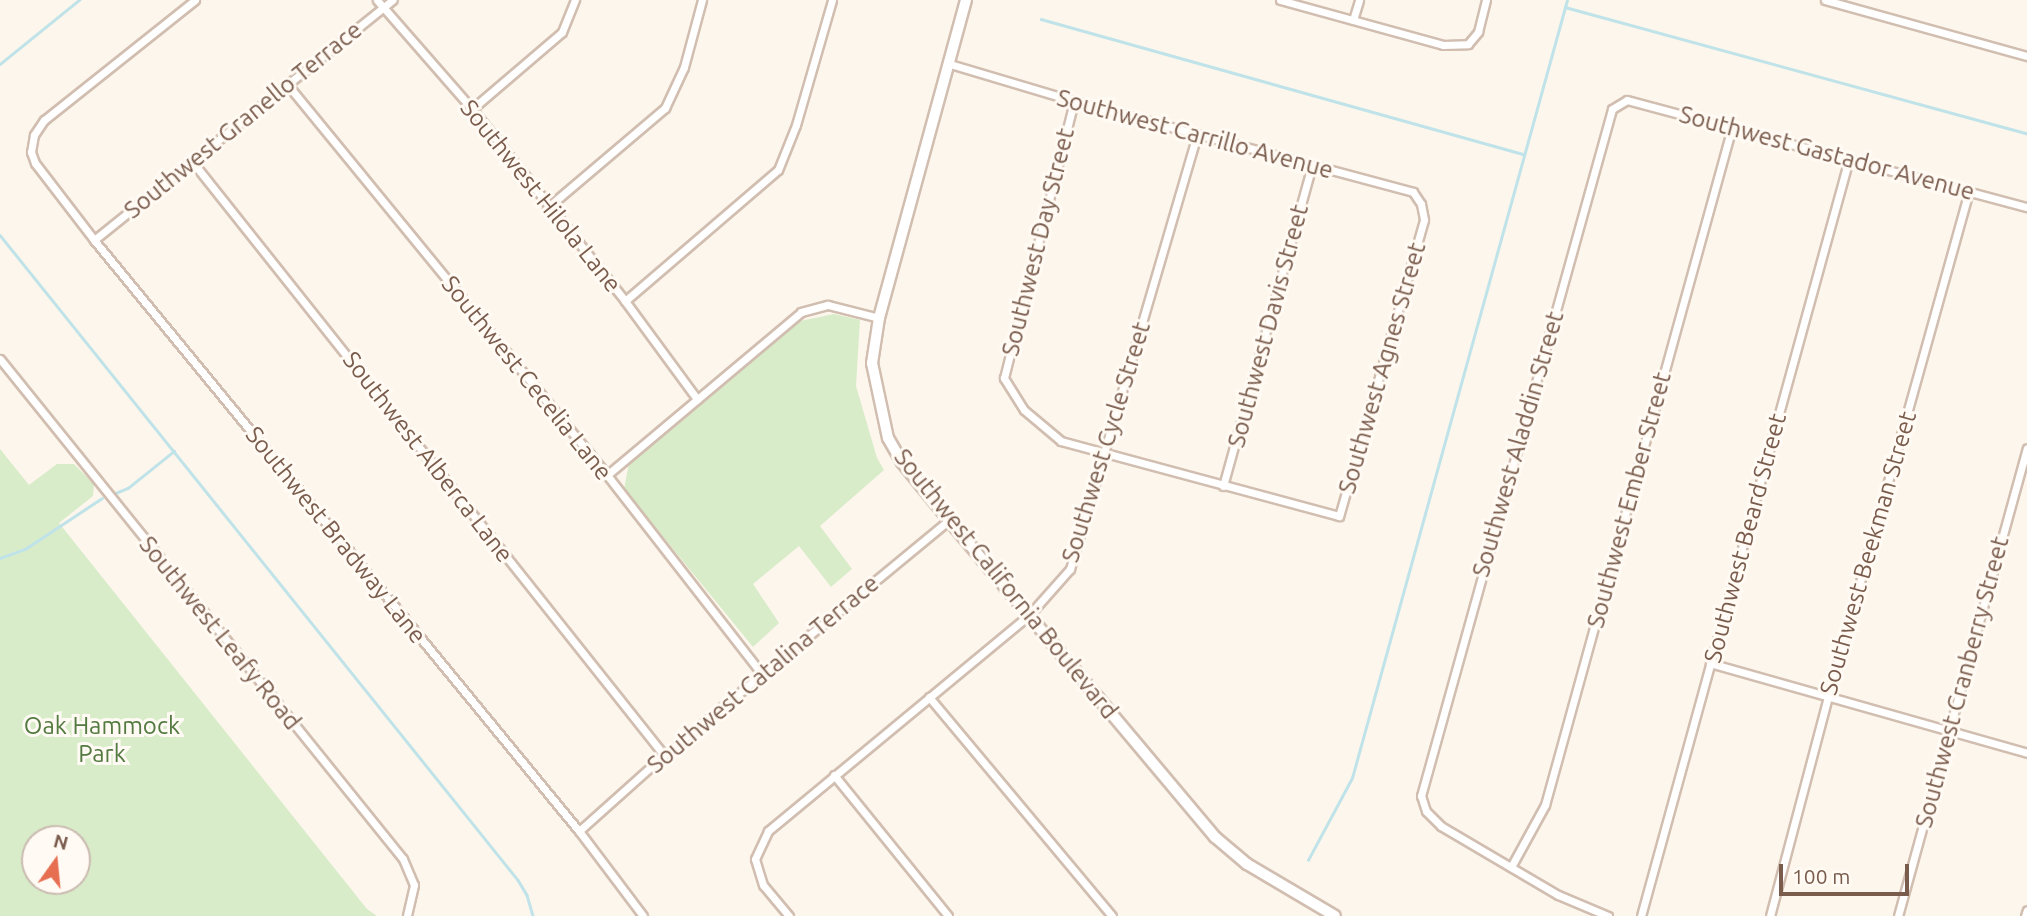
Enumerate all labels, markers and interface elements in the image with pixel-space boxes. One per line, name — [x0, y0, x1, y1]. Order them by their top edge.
street label: Southwest Granello Terrace — [118, 15, 368, 225]
street label: Southwest Carrillo Avenue — [1054, 83, 1336, 185]
street label: Southwest Hilola Lane — [455, 94, 627, 298]
street label: Southwest Gastador Avenue — [1676, 100, 1978, 206]
street label: Southwest Day Street — [996, 125, 1080, 359]
street label: Southwest Davis Street — [1222, 201, 1314, 451]
street label: Southwest Agnes Street — [1332, 239, 1432, 497]
street label: Southwest Cecelia Lane — [436, 270, 618, 486]
street label: Southwest Aladdin Street — [1466, 308, 1570, 580]
street label: Southwest Cycle Street — [1056, 318, 1156, 566]
street label: Southwest Alberca Lane — [337, 346, 519, 568]
street label: Southwest Ember Street — [1581, 369, 1677, 631]
street label: Southwest Beekman Street — [1814, 408, 1922, 698]
street label: Southwest Beard Street — [1698, 410, 1792, 666]
street label: Southwest Bradway Lane — [240, 421, 432, 649]
street label: Southwest California Boulevard — [888, 443, 1124, 725]
street label: Southwest Leafy Road — [133, 531, 307, 735]
street label: Southwest Cranberry Street — [1909, 533, 2015, 831]
street label: Southwest Catalina Terrace — [641, 569, 885, 779]
park label: Oak Hammock Park — [24, 712, 180, 768]
north arrow — [21, 825, 91, 895]
text: N — [51, 829, 71, 854]
scale bar — [1782, 850, 1912, 894]
text: 100 m — [1792, 864, 1850, 888]

